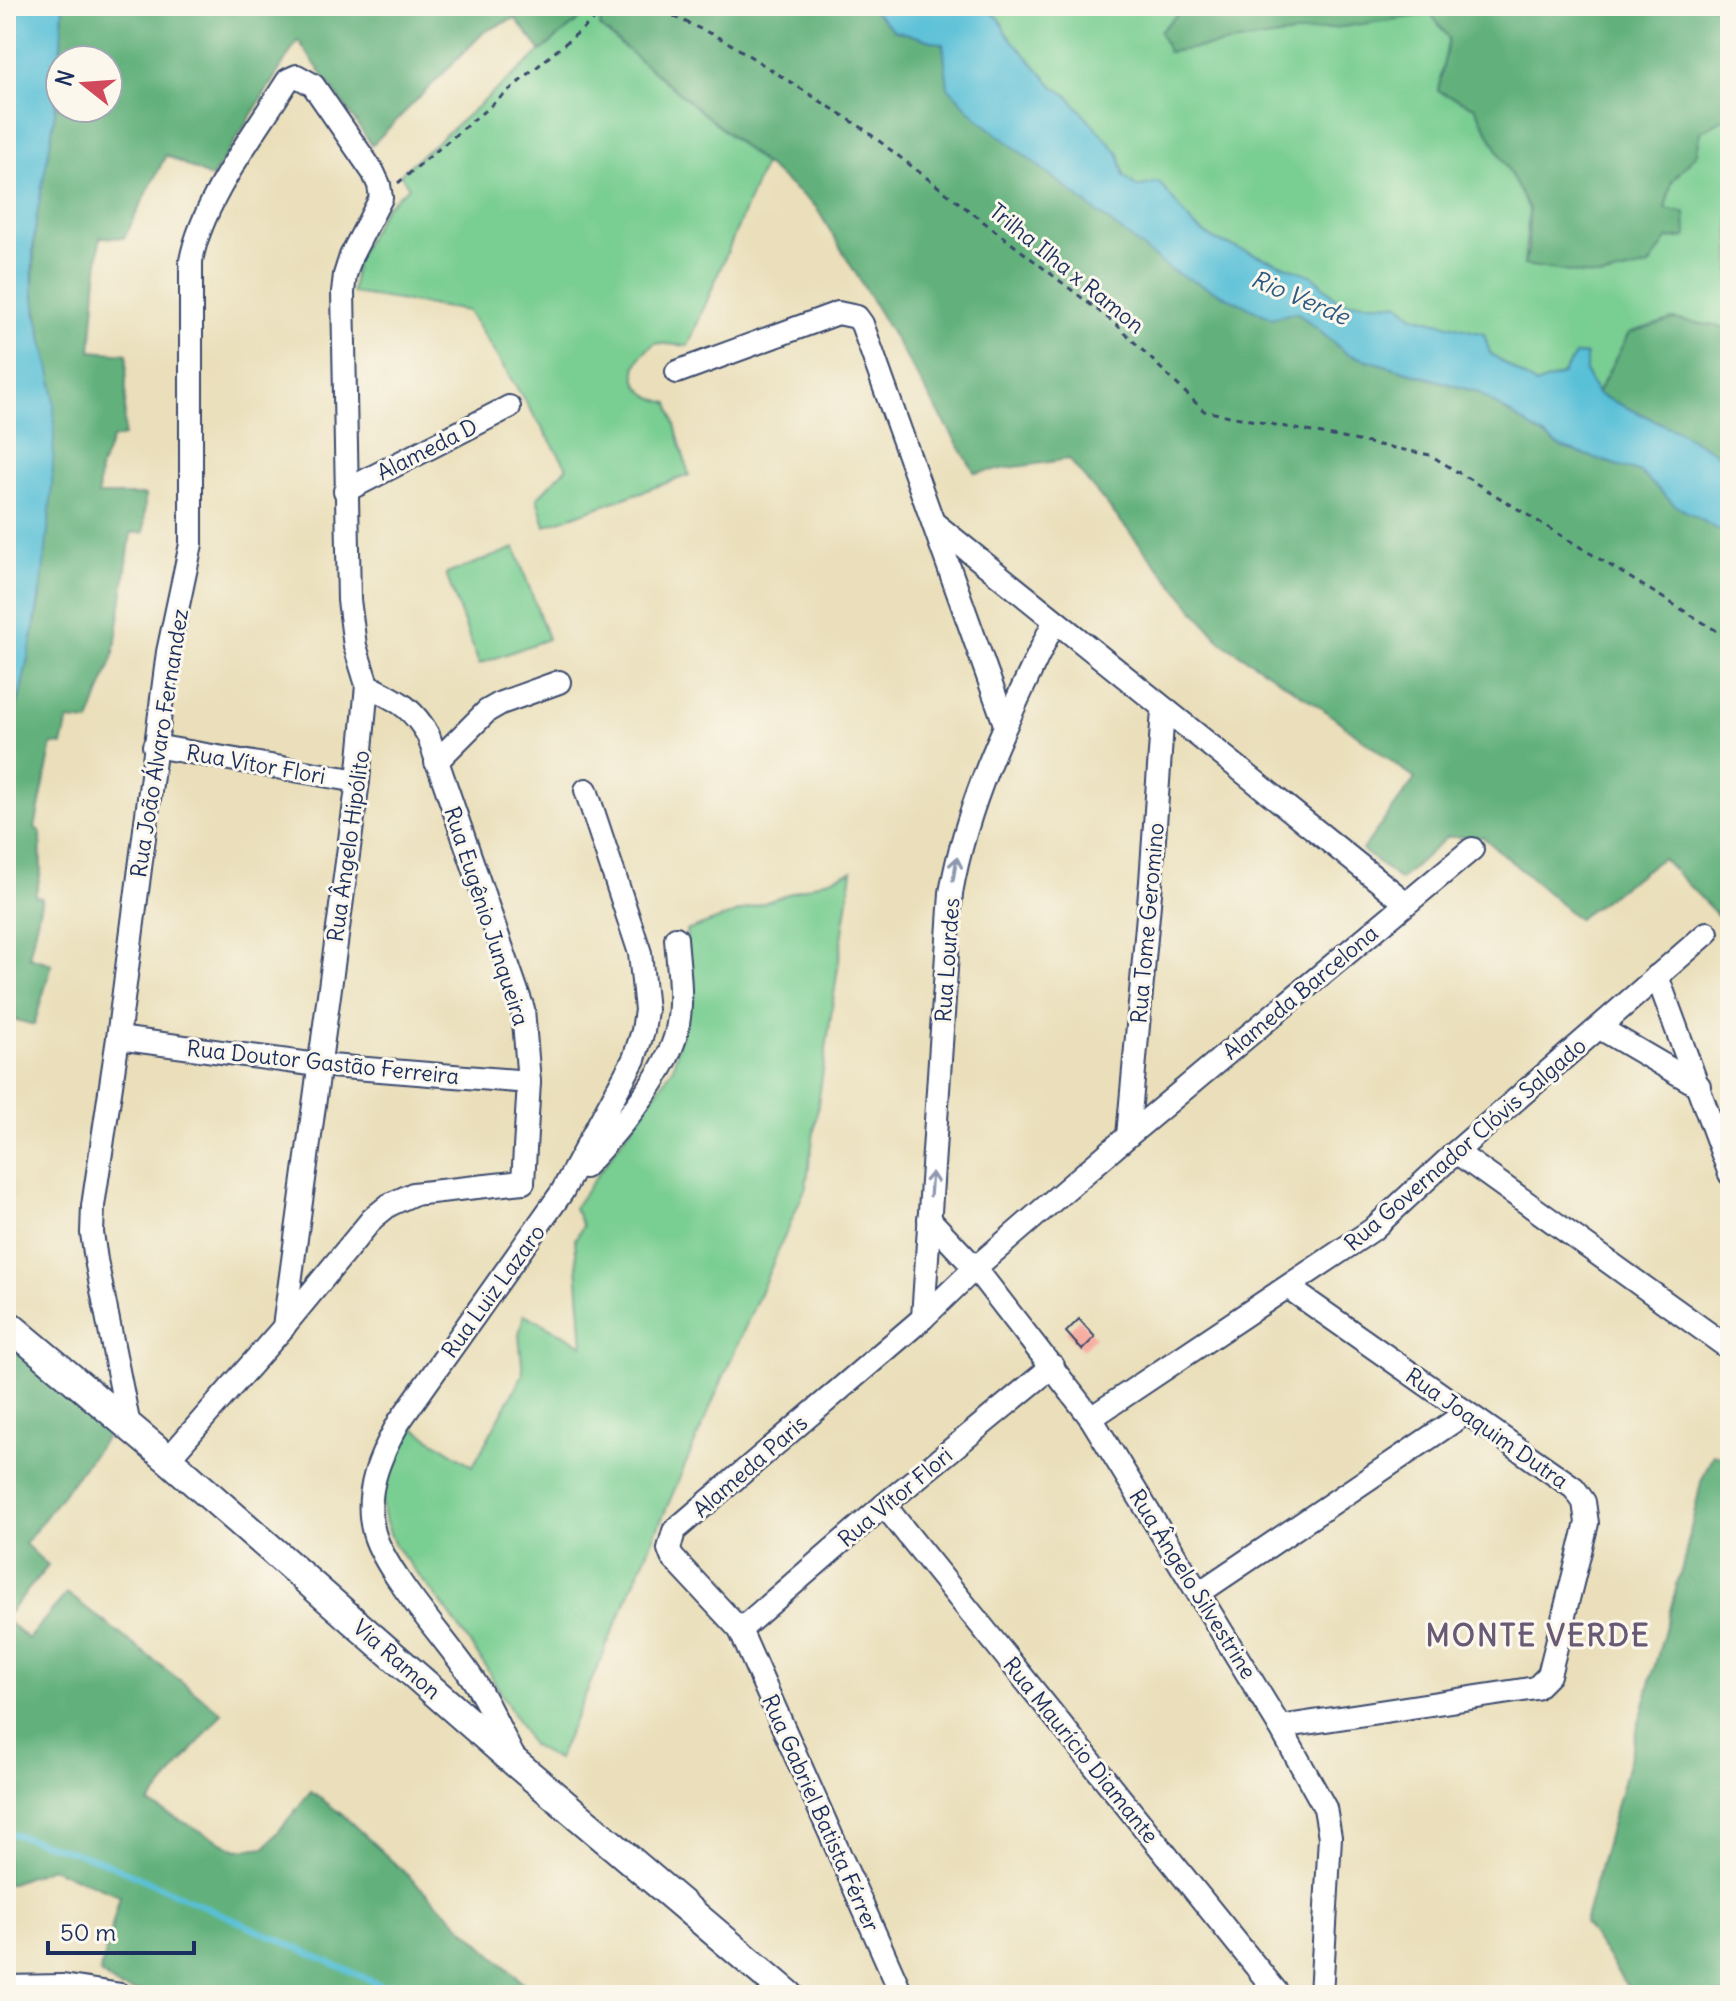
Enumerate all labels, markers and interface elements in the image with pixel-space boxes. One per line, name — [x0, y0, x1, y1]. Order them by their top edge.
north arrow — [44, 44, 124, 124]
text: N — [49, 67, 80, 90]
street label: Trilha Ilha x Ramon — [984, 197, 1150, 339]
water label: Rio Verde — [1247, 263, 1356, 332]
street label: Alameda D — [372, 412, 482, 486]
street label: Rua João Álvaro Fernandez — [124, 607, 194, 879]
street label: Rua Vítor Flori — [184, 738, 328, 790]
street label: Rua Ângelo Hipólito — [321, 748, 375, 944]
street label: Rua Eugênio Junqueira — [438, 803, 536, 1029]
street label: Rua Tome Geromino — [1124, 821, 1170, 1025]
one-way arrow — [948, 857, 963, 882]
street label: Rua Lourdes — [929, 897, 965, 1023]
street label: Alameda Barcelona — [1216, 919, 1384, 1065]
street label: Rua Governador Clóvis Salgado — [1338, 1031, 1592, 1257]
street label: Rua Doutor Gastão Ferreira — [185, 1034, 461, 1090]
one-way arrow — [924, 1171, 939, 1198]
street label: Rua Luiz Lazaro — [435, 1219, 551, 1363]
street label: Rua Joaquim Dutra — [1400, 1361, 1574, 1495]
street label: Alameda Paris — [687, 1409, 813, 1523]
street label: Rua Vítor Flori — [832, 1441, 958, 1553]
street label: Rua Ângelo Silvestrine — [1123, 1484, 1263, 1684]
street label: Via Ramon — [347, 1613, 447, 1705]
district label: MONTE VERDE — [1425, 1616, 1651, 1654]
street label: Rua Maurício Diamante — [997, 1651, 1165, 1849]
street label: Rua Gabriel Batista Férrer — [756, 1690, 886, 1936]
scale bar — [48, 1905, 194, 1955]
text: 50 m — [60, 1917, 116, 1947]

